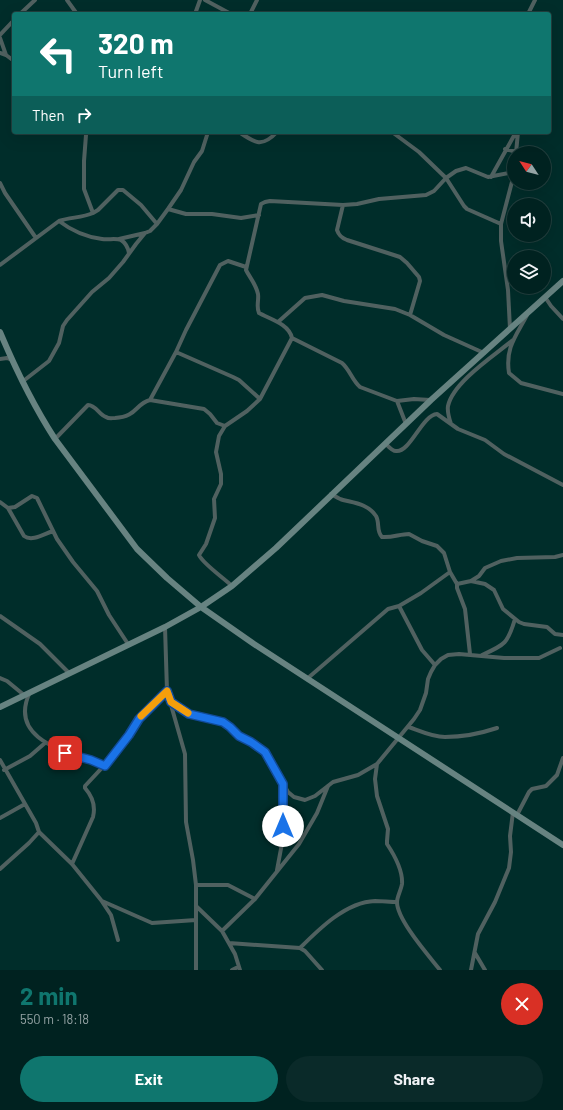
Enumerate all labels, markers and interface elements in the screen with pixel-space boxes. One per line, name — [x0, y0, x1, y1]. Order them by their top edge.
text: 320 m — [98, 26, 174, 60]
icon: left — [32, 28, 84, 80]
text: Turn left — [98, 60, 164, 82]
icon: right — [73, 104, 95, 126]
text: Then — [32, 106, 65, 124]
north arrow — [507, 146, 551, 190]
map controls — [507, 146, 551, 294]
button: sound — [507, 198, 551, 242]
button: layers — [507, 250, 551, 294]
pin — [48, 736, 82, 770]
icon: arrive — [54, 742, 76, 764]
position arrow — [262, 805, 304, 847]
text: 2 min — [20, 981, 78, 1010]
button: close — [501, 983, 543, 1025]
text: 550 m · 18:18 — [20, 1011, 89, 1027]
button: Exit — [20, 1056, 278, 1102]
button: Share — [286, 1056, 543, 1102]

